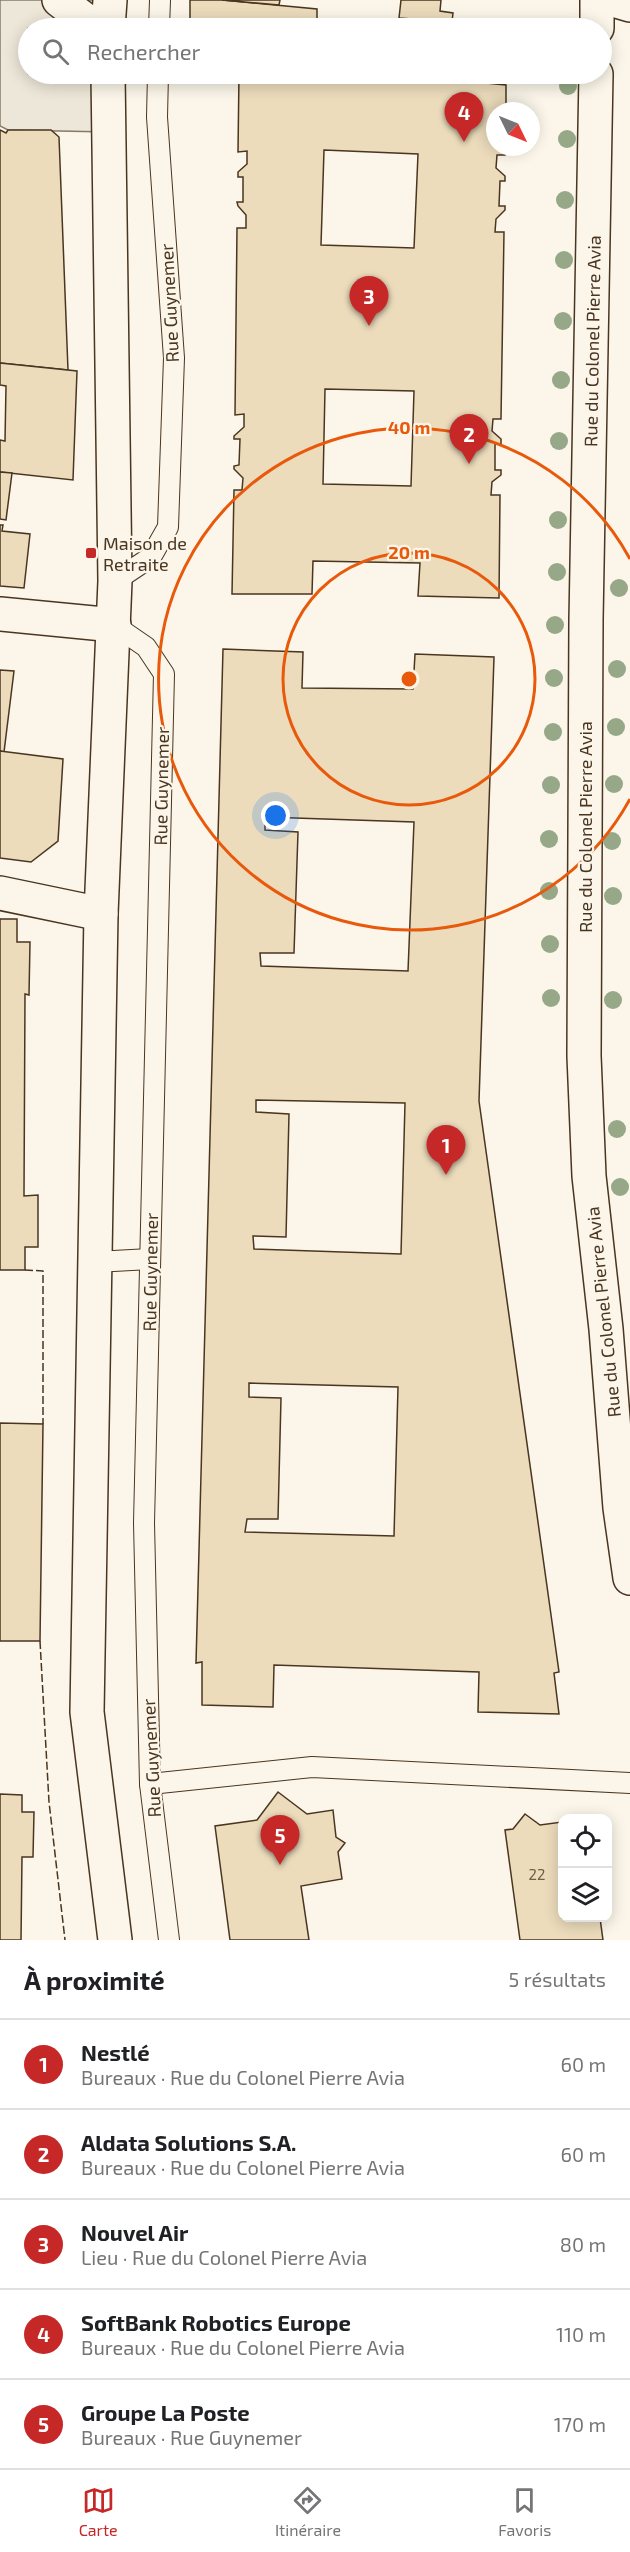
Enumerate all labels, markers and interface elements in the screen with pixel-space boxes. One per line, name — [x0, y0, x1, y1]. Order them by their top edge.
search box — [18, 18, 612, 84]
icon: search — [39, 35, 72, 68]
text: Rechercher — [87, 38, 200, 64]
pin: 4 — [444, 92, 484, 142]
north arrow — [486, 102, 540, 156]
street label: Rue du Colonel Pierre Avia — [579, 235, 605, 447]
street label: Rue Guynemer — [155, 243, 183, 363]
pin: 3 — [350, 276, 388, 326]
pin: 2 — [450, 414, 488, 464]
text: 40 m — [388, 416, 430, 438]
place label: Maison de Retraite — [103, 532, 187, 575]
text: 20 m — [388, 541, 430, 563]
marker: Maison de Retraite — [84, 546, 98, 560]
centre of rings — [399, 669, 419, 689]
street label: Rue du Colonel Pierre Avia — [574, 721, 596, 933]
street label: Rue Guynemer — [149, 726, 173, 846]
your location — [261, 801, 290, 830]
pin: 1 — [426, 1126, 466, 1175]
street label: Rue du Colonel Pierre Avia — [581, 1206, 625, 1418]
street label: Rue Guynemer — [138, 1212, 162, 1332]
street label: Rue Guynemer — [137, 1698, 165, 1818]
map controls — [558, 1814, 612, 1922]
button: locate — [558, 1814, 612, 1868]
pin: 5 — [260, 1816, 300, 1865]
house number: 22 — [529, 1865, 545, 1883]
button: layers — [558, 1868, 612, 1922]
text: À proximité — [24, 1964, 165, 1995]
text: 5 résultats — [509, 1967, 606, 1991]
text: Nestlé — [81, 2039, 150, 2065]
text: 1 — [39, 2052, 48, 2076]
text: 60 m — [561, 2052, 606, 2076]
text: Bureaux · Rue du Colonel Pierre Avia — [81, 2065, 405, 2089]
text: Aldata Solutions S.A. — [81, 2129, 296, 2155]
text: 2 — [38, 2142, 49, 2166]
text: 60 m — [561, 2142, 606, 2166]
text: Bureaux · Rue du Colonel Pierre Avia — [81, 2155, 405, 2179]
text: Nouvel Air — [81, 2219, 188, 2245]
text: 3 — [38, 2232, 49, 2256]
text: 80 m — [560, 2232, 606, 2256]
text: Lieu · Rue du Colonel Pierre Avia — [81, 2245, 367, 2269]
text: SoftBank Robotics Europe — [81, 2309, 351, 2335]
text: 4 — [37, 2322, 50, 2346]
text: 110 m — [556, 2322, 606, 2346]
text: Bureaux · Rue du Colonel Pierre Avia — [81, 2335, 405, 2359]
text: Groupe La Poste — [81, 2399, 250, 2425]
text: 5 — [38, 2412, 49, 2436]
text: 170 m — [554, 2412, 606, 2436]
text: Bureaux · Rue Guynemer — [81, 2425, 302, 2449]
tab: Carte — [79, 2484, 118, 2539]
tab: Itinéraire — [275, 2484, 341, 2539]
tab: Favoris — [498, 2484, 551, 2539]

